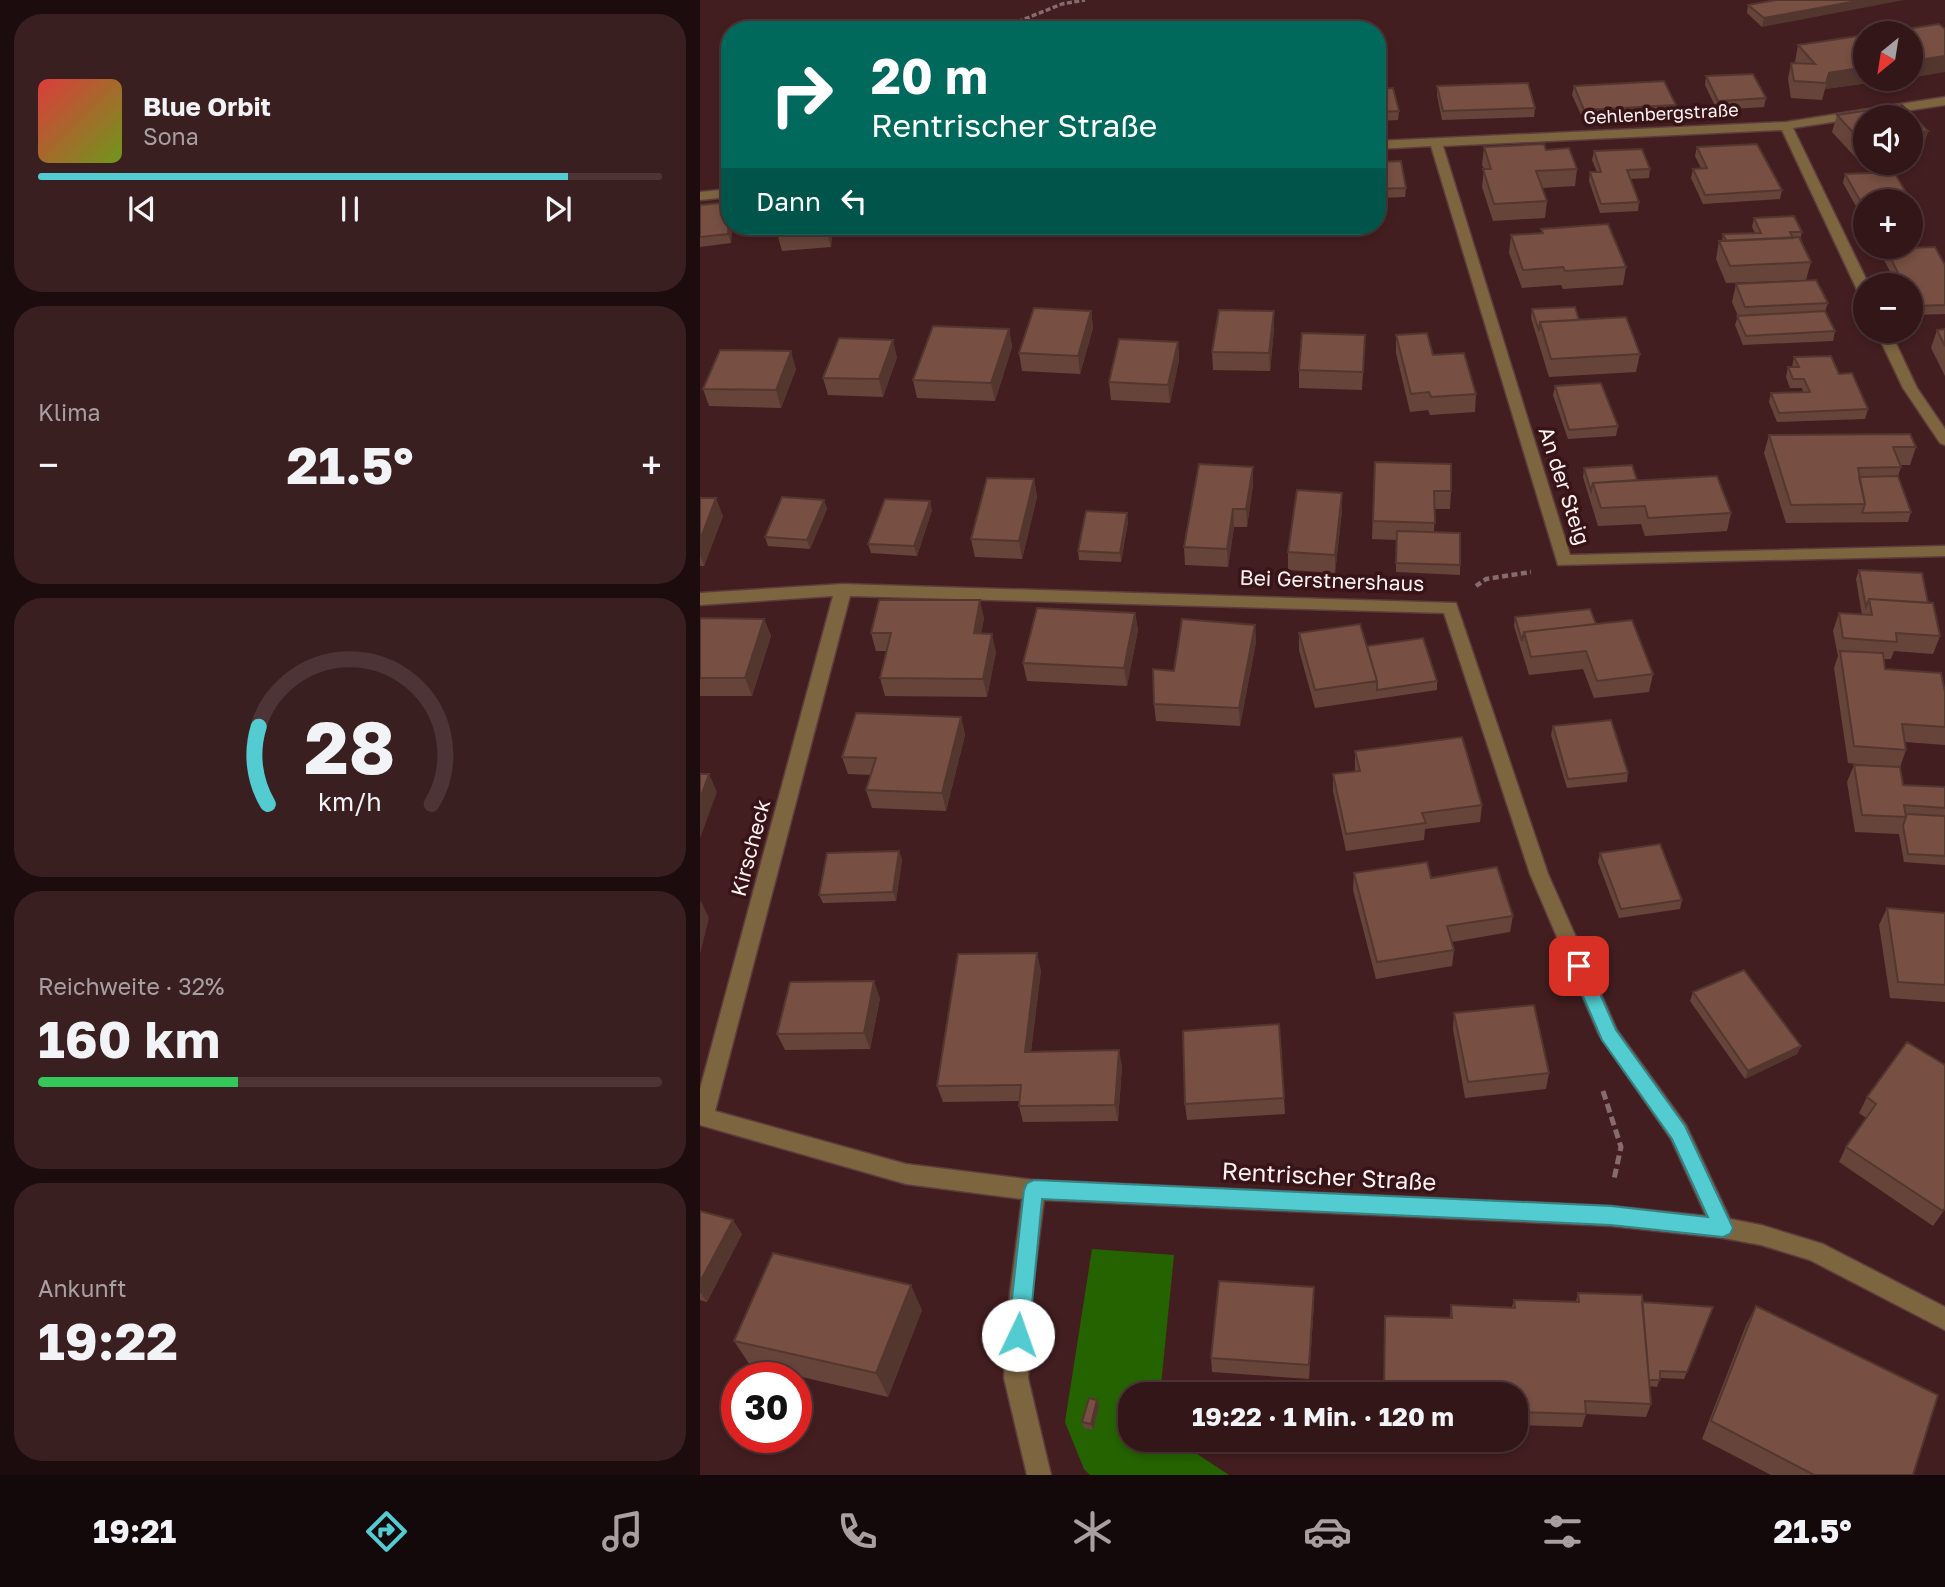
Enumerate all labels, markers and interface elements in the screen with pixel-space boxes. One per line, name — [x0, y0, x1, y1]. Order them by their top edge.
north arrow — [1853, 21, 1923, 91]
map controls — [1853, 21, 1923, 343]
text: 20 m — [871, 46, 988, 105]
icon: right — [756, 49, 847, 140]
text: Blue Orbit — [143, 91, 271, 122]
street label: Gehlenbergstraße — [1583, 98, 1739, 128]
button: sound — [1853, 105, 1923, 175]
text: Rentrischer Straße — [871, 106, 1157, 144]
text: Sona — [143, 122, 199, 150]
icon: left — [835, 182, 873, 220]
text: Dann — [756, 186, 821, 217]
button: + — [1853, 189, 1923, 259]
icon: previous — [123, 190, 161, 228]
icon: pause — [331, 190, 369, 228]
icon: next — [539, 190, 577, 228]
button: − — [1853, 273, 1923, 343]
text: Klima — [38, 398, 101, 426]
street label: An der Steig — [1534, 423, 1596, 548]
text: 21.5° — [286, 433, 414, 495]
text: − — [38, 442, 59, 487]
text: + — [641, 442, 662, 487]
street label: Bei Gerstnershaus — [1239, 564, 1425, 596]
text: 28 — [305, 703, 396, 790]
text: km/h — [318, 785, 382, 816]
street label: Kirscheck — [725, 796, 775, 899]
pin — [1549, 936, 1609, 996]
icon: arrive — [1560, 947, 1598, 985]
text: Reichweite · 32% — [38, 972, 224, 1000]
text: 160 km — [38, 1007, 220, 1069]
street label: Rentrischer Straße — [1221, 1155, 1437, 1196]
text: Ankunft — [38, 1274, 126, 1302]
position arrow — [981, 1298, 1055, 1372]
text: 19:22 — [38, 1309, 178, 1371]
speed limit sign: 30 — [721, 1362, 812, 1453]
text: 19:22 · 1 Min. · 120 m — [1192, 1401, 1454, 1432]
icon: directions — [362, 1507, 411, 1556]
icon: music — [598, 1507, 647, 1556]
icon: phone — [833, 1507, 882, 1556]
icon: climate — [1068, 1507, 1117, 1556]
icon: car — [1303, 1507, 1352, 1556]
icon: filters — [1538, 1507, 1587, 1556]
text: 19:21 — [93, 1512, 176, 1550]
text: 21.5° — [1774, 1512, 1852, 1550]

